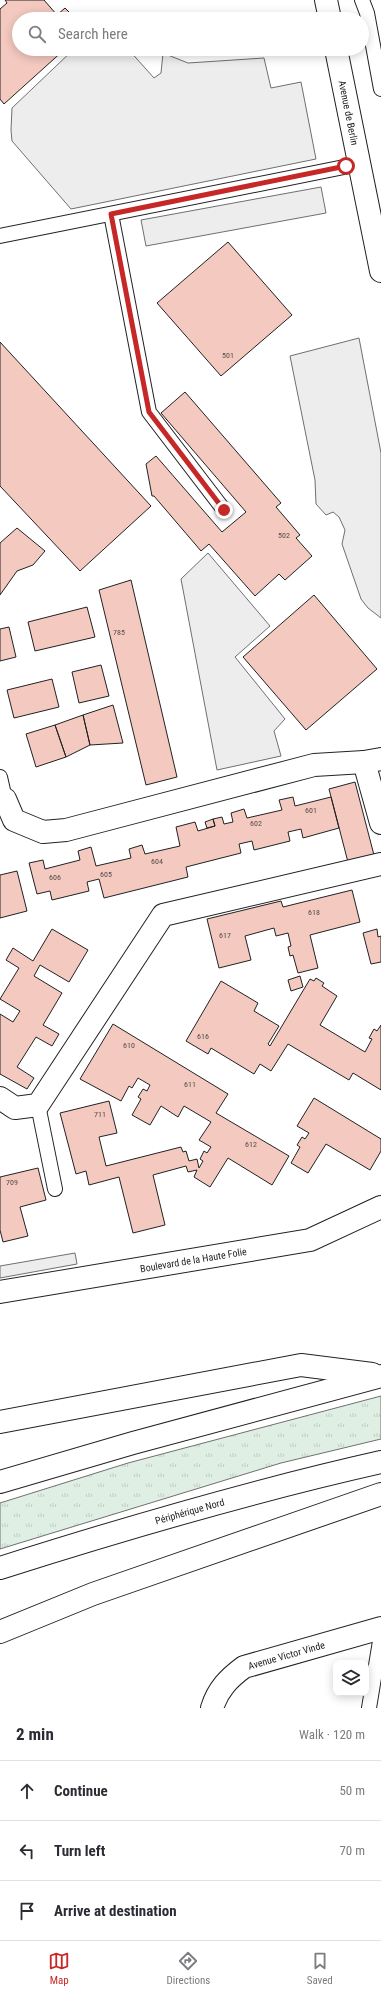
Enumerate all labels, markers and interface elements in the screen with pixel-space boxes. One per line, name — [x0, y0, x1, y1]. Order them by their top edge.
search box — [12, 12, 369, 56]
icon: search — [26, 23, 48, 45]
text: Search here — [58, 25, 128, 43]
street label: Avenue de Berlin — [337, 80, 360, 146]
route start — [337, 157, 355, 175]
house number: 501 — [222, 351, 234, 360]
route end — [215, 501, 233, 519]
house number: 502 — [278, 531, 290, 540]
house number: 785 — [113, 628, 125, 637]
house number: 601 — [305, 806, 317, 815]
house number: 602 — [250, 819, 262, 828]
house number: 604 — [151, 857, 163, 866]
house number: 605 — [100, 870, 112, 879]
house number: 606 — [49, 873, 61, 882]
house number: 618 — [308, 908, 320, 917]
house number: 617 — [219, 931, 231, 940]
house number: 616 — [197, 1032, 209, 1041]
house number: 610 — [123, 1041, 135, 1050]
house number: 611 — [184, 1080, 196, 1089]
house number: 711 — [94, 1110, 106, 1119]
house number: 612 — [245, 1140, 257, 1149]
house number: 709 — [6, 1178, 18, 1187]
street label: Boulevard de la Haute Folie — [139, 1246, 248, 1274]
street label: Périphérique Nord — [154, 1496, 226, 1526]
street label: Avenue Victor Vinde — [247, 1639, 326, 1672]
map controls — [333, 1660, 369, 1696]
button: layers — [333, 1660, 369, 1696]
text: 2 min — [16, 1724, 54, 1744]
text: Walk · 120 m — [299, 1727, 365, 1742]
icon: ahead — [16, 1780, 38, 1802]
text: Continue — [54, 1782, 108, 1800]
text: 50 m — [339, 1783, 365, 1798]
icon: left — [16, 1840, 38, 1862]
text: Turn left — [54, 1842, 105, 1860]
text: 70 m — [339, 1843, 365, 1858]
icon: arrive — [16, 1900, 38, 1922]
text: Arrive at destination — [54, 1902, 177, 1920]
tab: Map — [48, 1950, 70, 1987]
tab: Directions — [166, 1950, 210, 1987]
tab: Saved — [307, 1950, 333, 1987]

